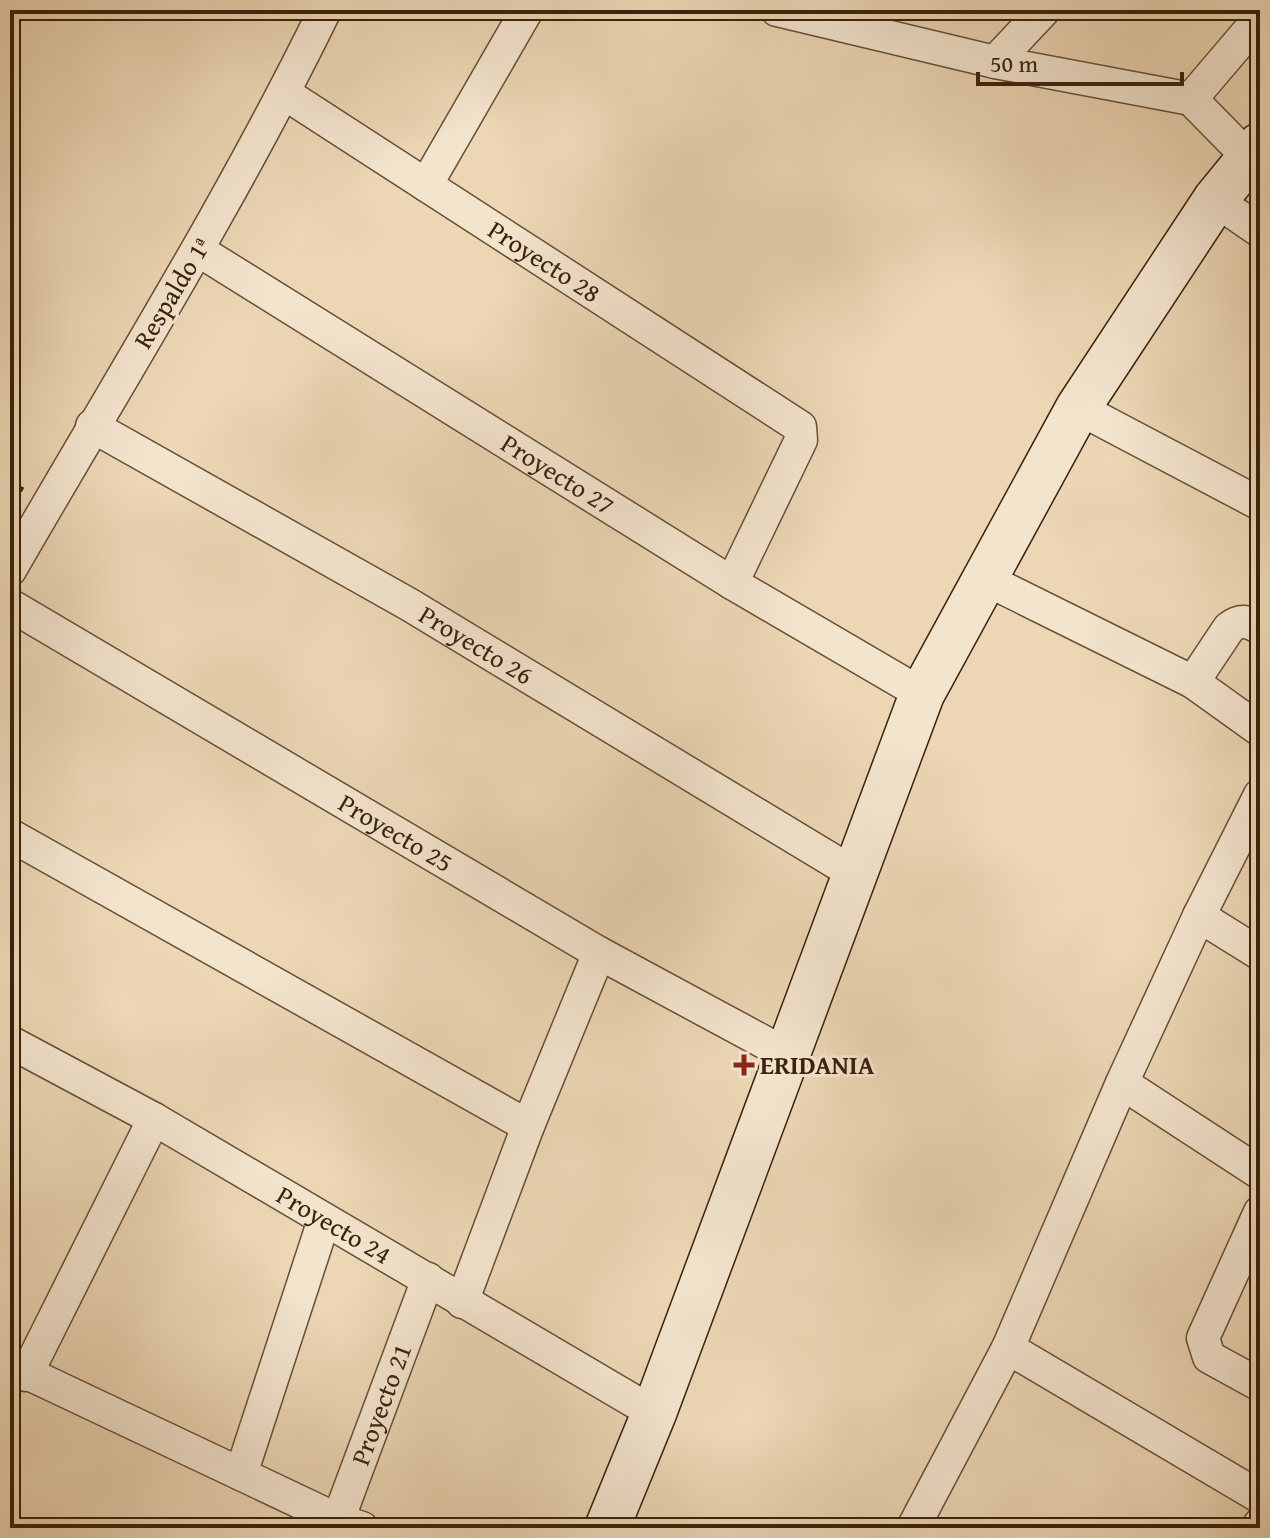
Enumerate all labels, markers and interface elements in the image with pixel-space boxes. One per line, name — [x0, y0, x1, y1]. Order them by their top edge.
scale bar — [978, 36, 1182, 86]
text: 50 m — [990, 46, 1038, 81]
street label: Proyecto 28 — [481, 210, 608, 312]
street label: Respaldo 1ª — [123, 230, 220, 356]
street label: Proyecto 27 — [494, 424, 622, 524]
street label: Proyecto 26 — [412, 595, 541, 694]
street label: Proyecto 25 — [331, 783, 461, 882]
place label: ERIDANIA — [760, 1045, 875, 1084]
marker: ERIDANIA — [735, 1056, 753, 1074]
street label: Proyecto 24 — [270, 1175, 399, 1273]
street label: Proyecto 21 — [340, 1338, 421, 1470]

